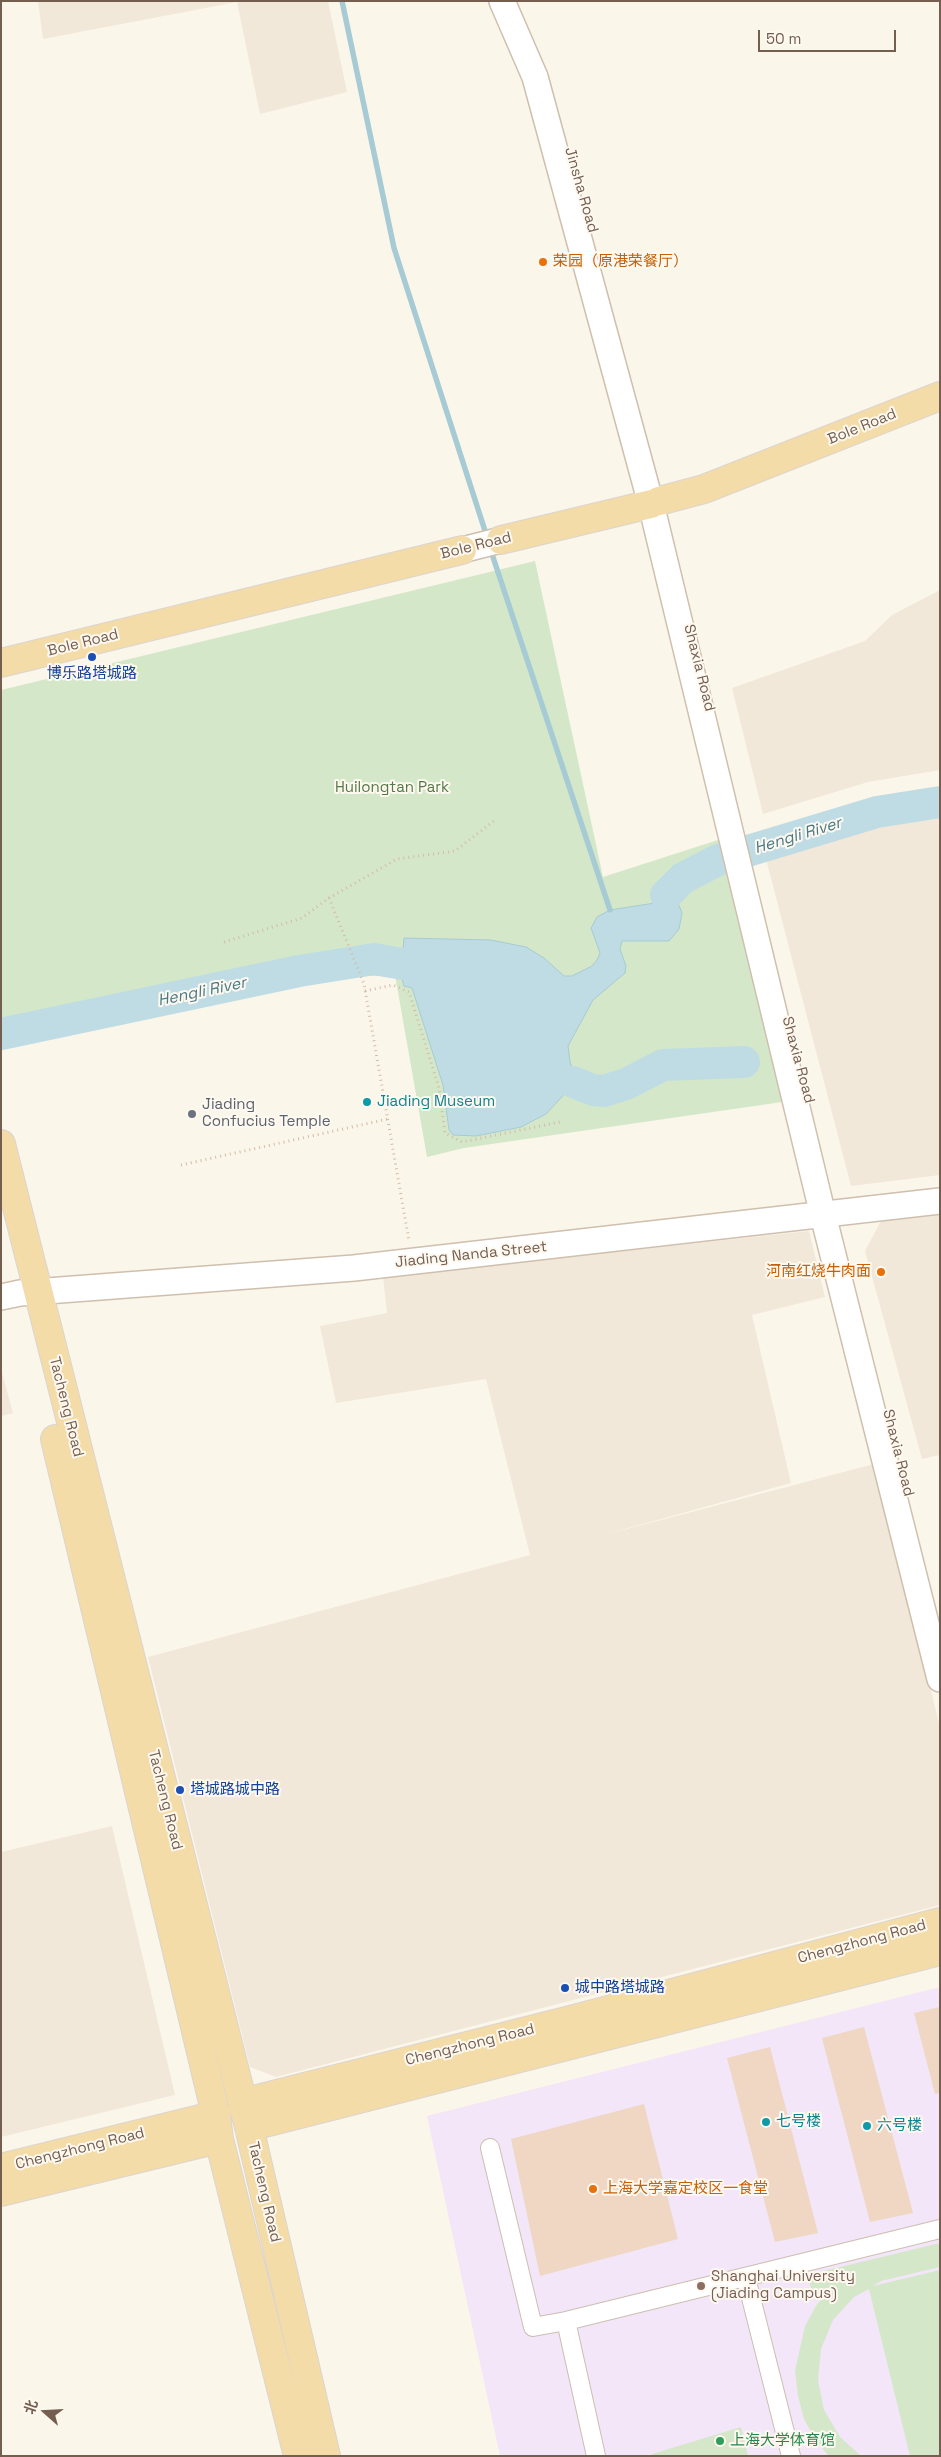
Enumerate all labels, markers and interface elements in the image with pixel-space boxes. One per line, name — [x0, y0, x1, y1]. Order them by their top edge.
scale bar — [761, 20, 898, 52]
text: 50 m — [766, 29, 801, 48]
street label: Jinsha Road — [560, 145, 602, 235]
place label: 荣园（原港荣餐厅） — [553, 253, 688, 271]
marker: 荣园（原港荣餐厅） — [537, 256, 549, 268]
street label: Bole Road — [825, 405, 899, 449]
street label: Bole Road — [439, 529, 513, 563]
street label: Shaxia Road — [680, 623, 718, 713]
street label: Bole Road — [46, 626, 120, 660]
marker: 博乐路塔城路 — [86, 651, 98, 663]
place label: 博乐路塔城路 — [47, 665, 137, 683]
park label: Huilongtan Park — [335, 779, 449, 797]
water label: Hengli River — [752, 814, 844, 858]
water label: Hengli River — [156, 973, 248, 1011]
street label: Shaxia Road — [778, 1015, 818, 1105]
place label: Jiading Museum — [377, 1093, 495, 1111]
place label: Jiading Confucius Temple — [202, 1096, 331, 1131]
marker: Jiading Museum — [361, 1096, 373, 1108]
marker: Jiading Confucius Temple — [186, 1108, 198, 1120]
street label: Jiading Nanda Street — [394, 1238, 548, 1272]
place label: 河南红烧牛肉面 — [766, 1263, 871, 1281]
marker: 河南红烧牛肉面 — [875, 1266, 887, 1278]
street label: Tacheng Road — [45, 1355, 87, 1459]
street label: Shaxia Road — [879, 1408, 917, 1498]
street label: Tacheng Road — [144, 1748, 186, 1852]
place label: 塔城路城中路 — [190, 1781, 280, 1799]
marker: 塔城路城中路 — [174, 1784, 186, 1796]
street label: Chengzhong Road — [796, 1916, 928, 1968]
place label: 城中路塔城路 — [575, 1979, 665, 1997]
marker: 城中路塔城路 — [559, 1982, 571, 1994]
street label: Chengzhong Road — [404, 2020, 536, 2070]
place label: 七号楼 — [776, 2113, 821, 2131]
marker: 七号楼 — [760, 2116, 772, 2128]
place label: 六号楼 — [877, 2117, 922, 2135]
marker: 六号楼 — [861, 2120, 873, 2132]
street label: Chengzhong Road — [14, 2124, 146, 2174]
street label: Tacheng Road — [244, 2140, 284, 2244]
place label: 上海大学嘉定校区一食堂 — [603, 2180, 768, 2198]
marker: 上海大学嘉定校区一食堂 — [587, 2183, 599, 2195]
place label: Shanghai University (Jiading Campus) — [711, 2268, 855, 2303]
marker: Shanghai University (Jiading Campus) — [695, 2280, 707, 2292]
north arrow — [20, 2387, 70, 2437]
text: 北 — [20, 2398, 42, 2417]
place label: 上海大学体育馆 — [730, 2432, 835, 2450]
marker: 上海大学体育馆 — [714, 2435, 726, 2447]

